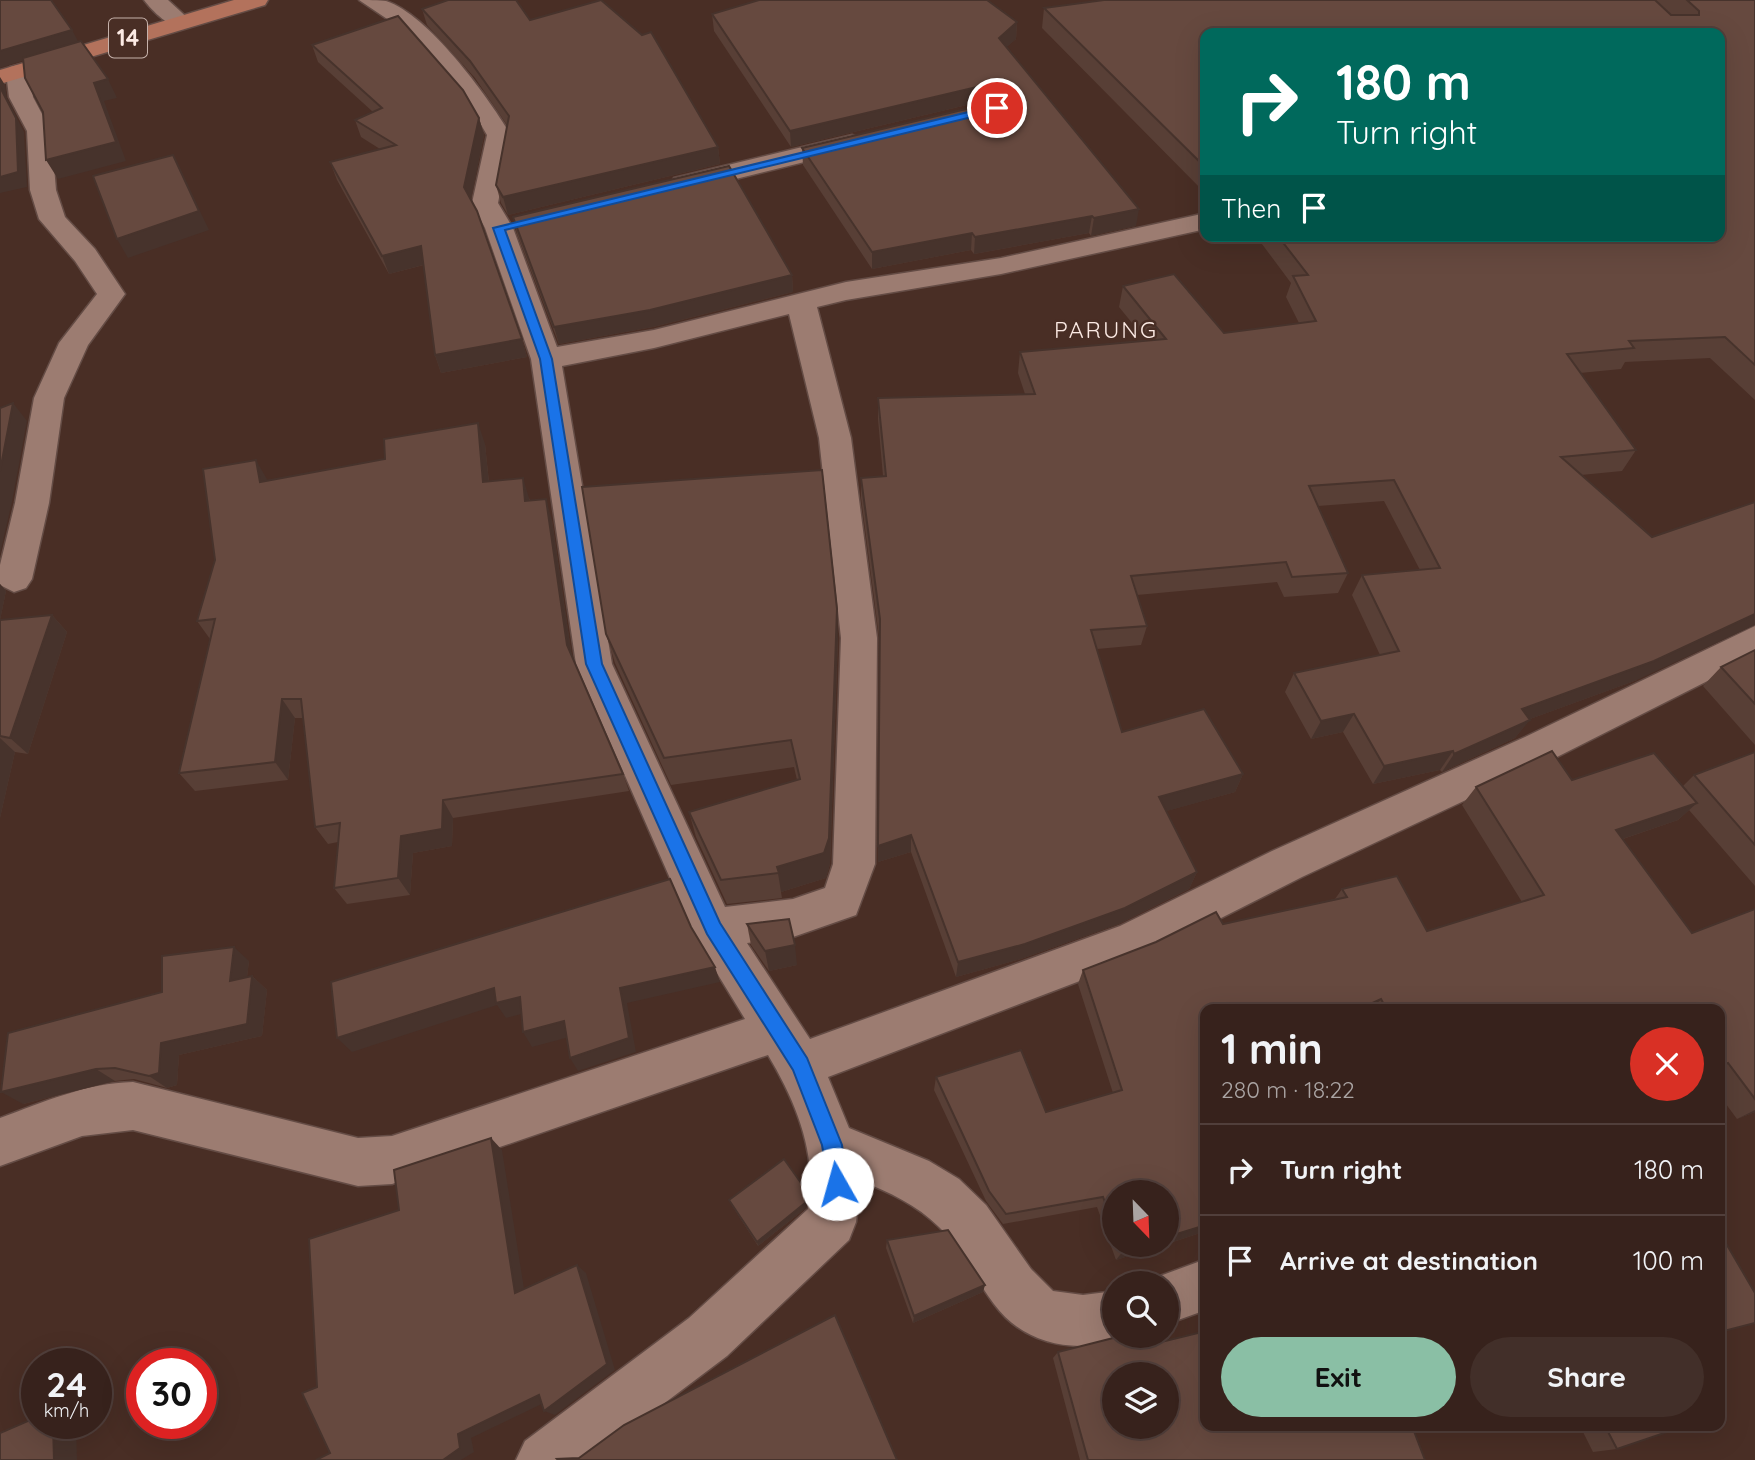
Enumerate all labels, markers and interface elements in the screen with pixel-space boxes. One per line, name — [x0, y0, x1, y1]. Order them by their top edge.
road number: 14 — [109, 19, 147, 58]
text: 180 m — [1336, 51, 1471, 112]
icon: right — [1221, 56, 1312, 147]
pin — [967, 78, 1027, 138]
icon: arrive — [978, 89, 1016, 127]
text: Turn right — [1336, 112, 1477, 152]
icon: arrive — [1295, 189, 1333, 227]
text: Then — [1221, 192, 1281, 225]
district label: PARUNG — [1054, 315, 1158, 344]
text: 1 min — [1221, 1022, 1323, 1075]
button: close — [1630, 1027, 1704, 1101]
text: 280 m · 18:22 — [1221, 1075, 1355, 1104]
position arrow — [800, 1147, 874, 1221]
icon: right — [1221, 1151, 1259, 1189]
text: Turn right — [1280, 1153, 1402, 1186]
text: 180 m — [1634, 1153, 1704, 1186]
north arrow — [1102, 1180, 1180, 1256]
map controls — [1102, 1180, 1179, 1439]
icon: arrive — [1221, 1242, 1259, 1280]
text: Arrive at destination — [1280, 1244, 1538, 1277]
text: 100 m — [1633, 1244, 1704, 1277]
button: search — [1102, 1271, 1179, 1348]
button: Exit — [1221, 1337, 1456, 1417]
button: Share — [1470, 1337, 1704, 1417]
speed limit sign: 30 — [126, 1348, 217, 1439]
text: 24 — [46, 1362, 87, 1406]
button: layers — [1102, 1362, 1179, 1439]
text: km/h — [44, 1399, 89, 1422]

